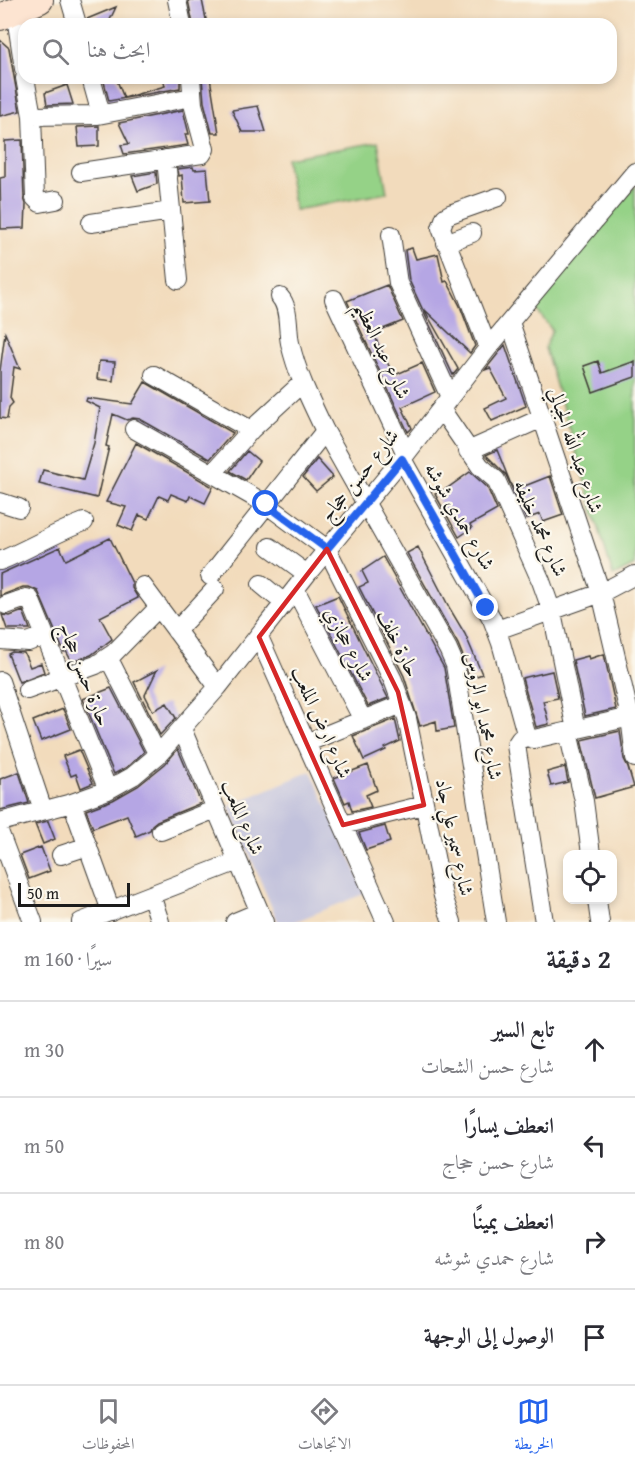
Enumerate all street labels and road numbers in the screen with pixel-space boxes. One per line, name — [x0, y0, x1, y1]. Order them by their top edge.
street label: شارع عبد العظيم — [343, 296, 419, 406]
street label: شارع عبد الله الجبالي — [538, 383, 612, 518]
street label: شارع حسن حجاج — [312, 422, 408, 530]
street label: شارع حمدي شوشه — [414, 457, 503, 577]
street label: شارع محمد خليفه — [503, 475, 576, 583]
street label: شارع حجازي — [314, 601, 381, 688]
street label: حارة خلف — [370, 604, 428, 682]
street label: حارة حسن حجاج — [48, 618, 119, 732]
street label: شارع محمد ابو الروس — [454, 650, 511, 783]
street label: شارع ارض الملعب — [281, 661, 360, 784]
street label: شارع الملعب — [211, 775, 272, 861]
street label: شارع سمير علي جاد — [423, 775, 482, 900]

